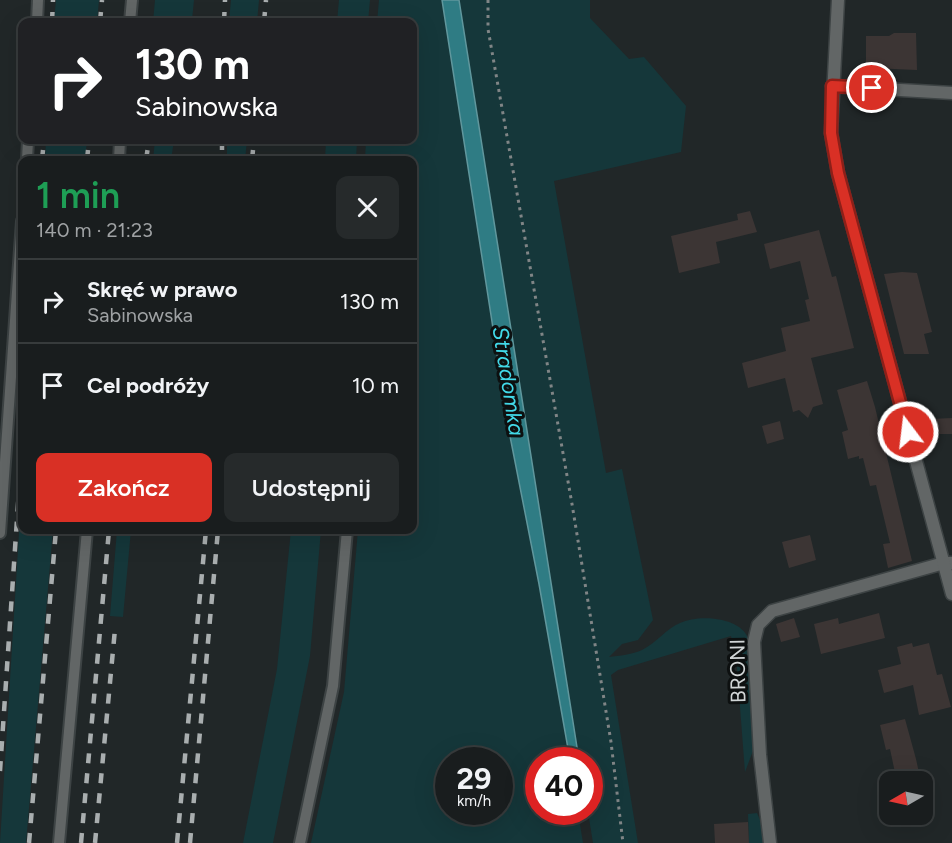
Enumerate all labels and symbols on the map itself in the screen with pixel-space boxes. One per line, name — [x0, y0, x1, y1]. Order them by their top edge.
pin — [846, 62, 897, 113]
water label: Stradomka — [487, 325, 530, 438]
position arrow — [876, 400, 940, 464]
street label: BRONI — [724, 639, 751, 703]
speed limit sign: 40 — [525, 747, 603, 825]
north arrow — [879, 771, 933, 825]

